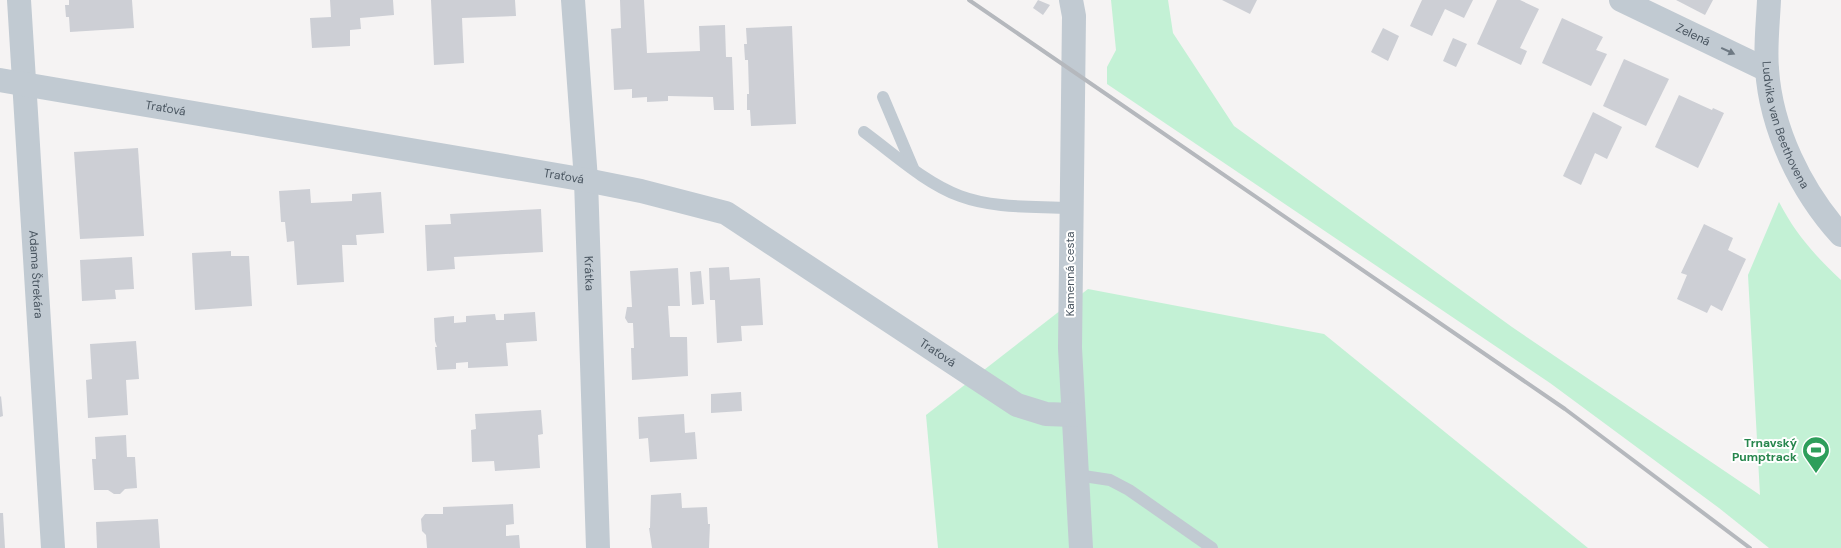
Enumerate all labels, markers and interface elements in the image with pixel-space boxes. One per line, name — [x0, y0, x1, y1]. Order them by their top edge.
street label: Zelená — [1673, 20, 1713, 50]
one-way arrow — [1721, 47, 1735, 55]
street label: Ludvika van Beethovena — [1758, 61, 1813, 192]
street label: Traťová — [144, 97, 187, 120]
street label: Traťová — [542, 165, 585, 188]
street label: Adama Štrekára — [25, 230, 47, 319]
street label: Kamenná cesta — [1062, 232, 1078, 316]
street label: Krátka — [580, 256, 598, 291]
street label: Traťová — [916, 335, 959, 371]
place label: Trnavský Pumptrack — [1732, 435, 1798, 465]
sports icon: Trnavský Pumptrack — [1801, 435, 1831, 474]

